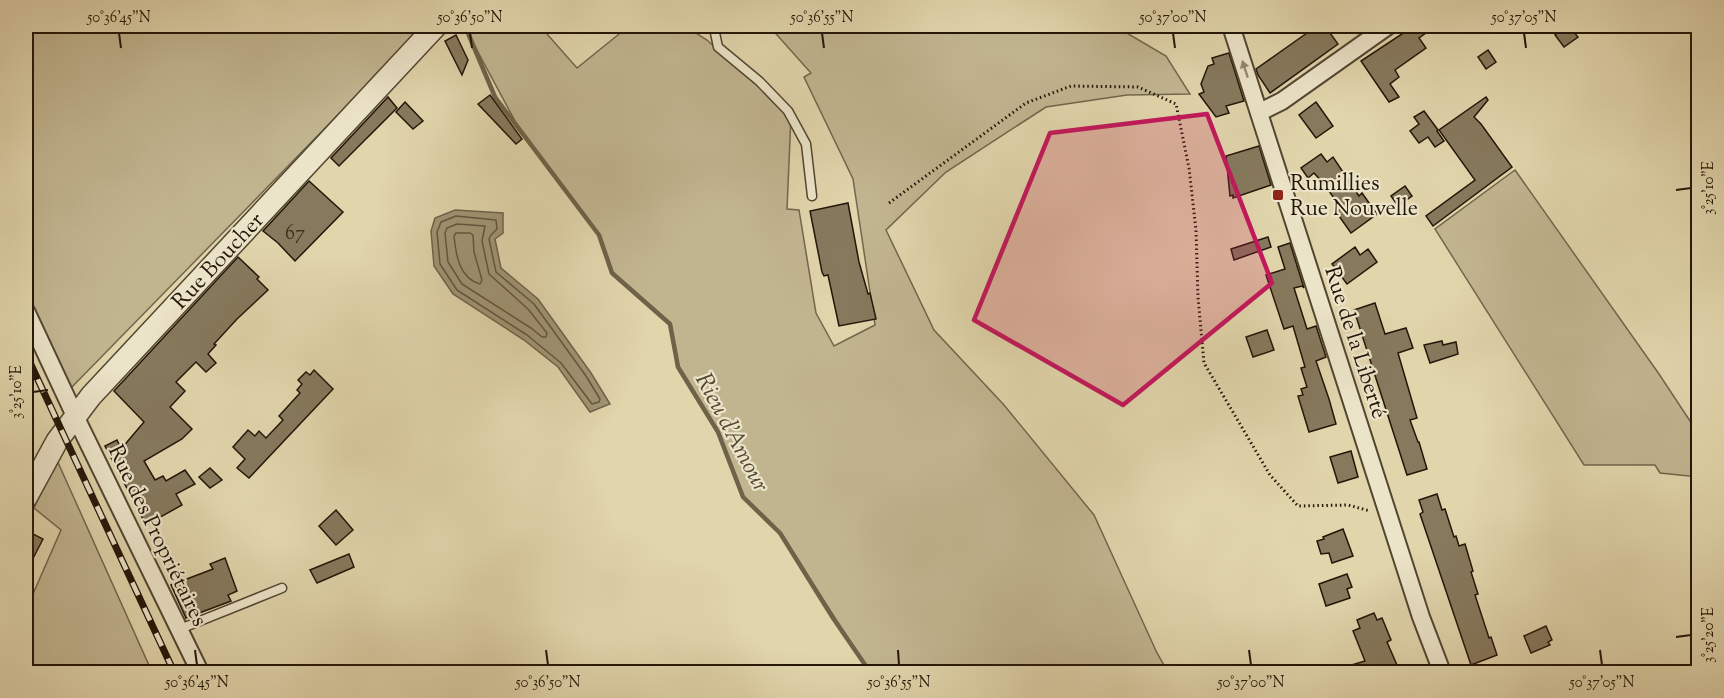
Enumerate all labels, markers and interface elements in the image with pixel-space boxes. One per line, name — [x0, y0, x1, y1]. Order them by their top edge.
text: 50°36'45"N — [86, 8, 151, 29]
text: 50°36'50"N — [436, 8, 503, 29]
text: 50°36'55"N — [790, 8, 853, 29]
text: 50°37'00"N — [1138, 8, 1207, 29]
text: 50°37'05"N — [1491, 8, 1556, 29]
one-way arrow — [1240, 60, 1250, 78]
text: 3°25'10"E — [1699, 161, 1720, 215]
place label: Rumillies Rue Nouvelle — [1290, 169, 1418, 226]
marker: Rumillies Rue Nouvelle — [1271, 188, 1285, 202]
street label: Rue Boucher — [166, 206, 273, 318]
house number: 67 — [285, 220, 305, 249]
street label: Rue de la Liberté — [1314, 263, 1394, 423]
text: 3°25'10"E — [7, 365, 28, 419]
water label: Rieu d'Amour — [686, 367, 777, 499]
street label: Rue des Propriétaires — [98, 440, 214, 632]
text: 3°25'20"E — [1699, 607, 1720, 663]
text: 50°36'45"N — [164, 673, 229, 694]
text: 50°36'50"N — [514, 673, 581, 694]
text: 50°36'55"N — [867, 673, 930, 694]
text: 50°37'00"N — [1216, 673, 1285, 694]
text: 50°37'05"N — [1569, 673, 1634, 694]

